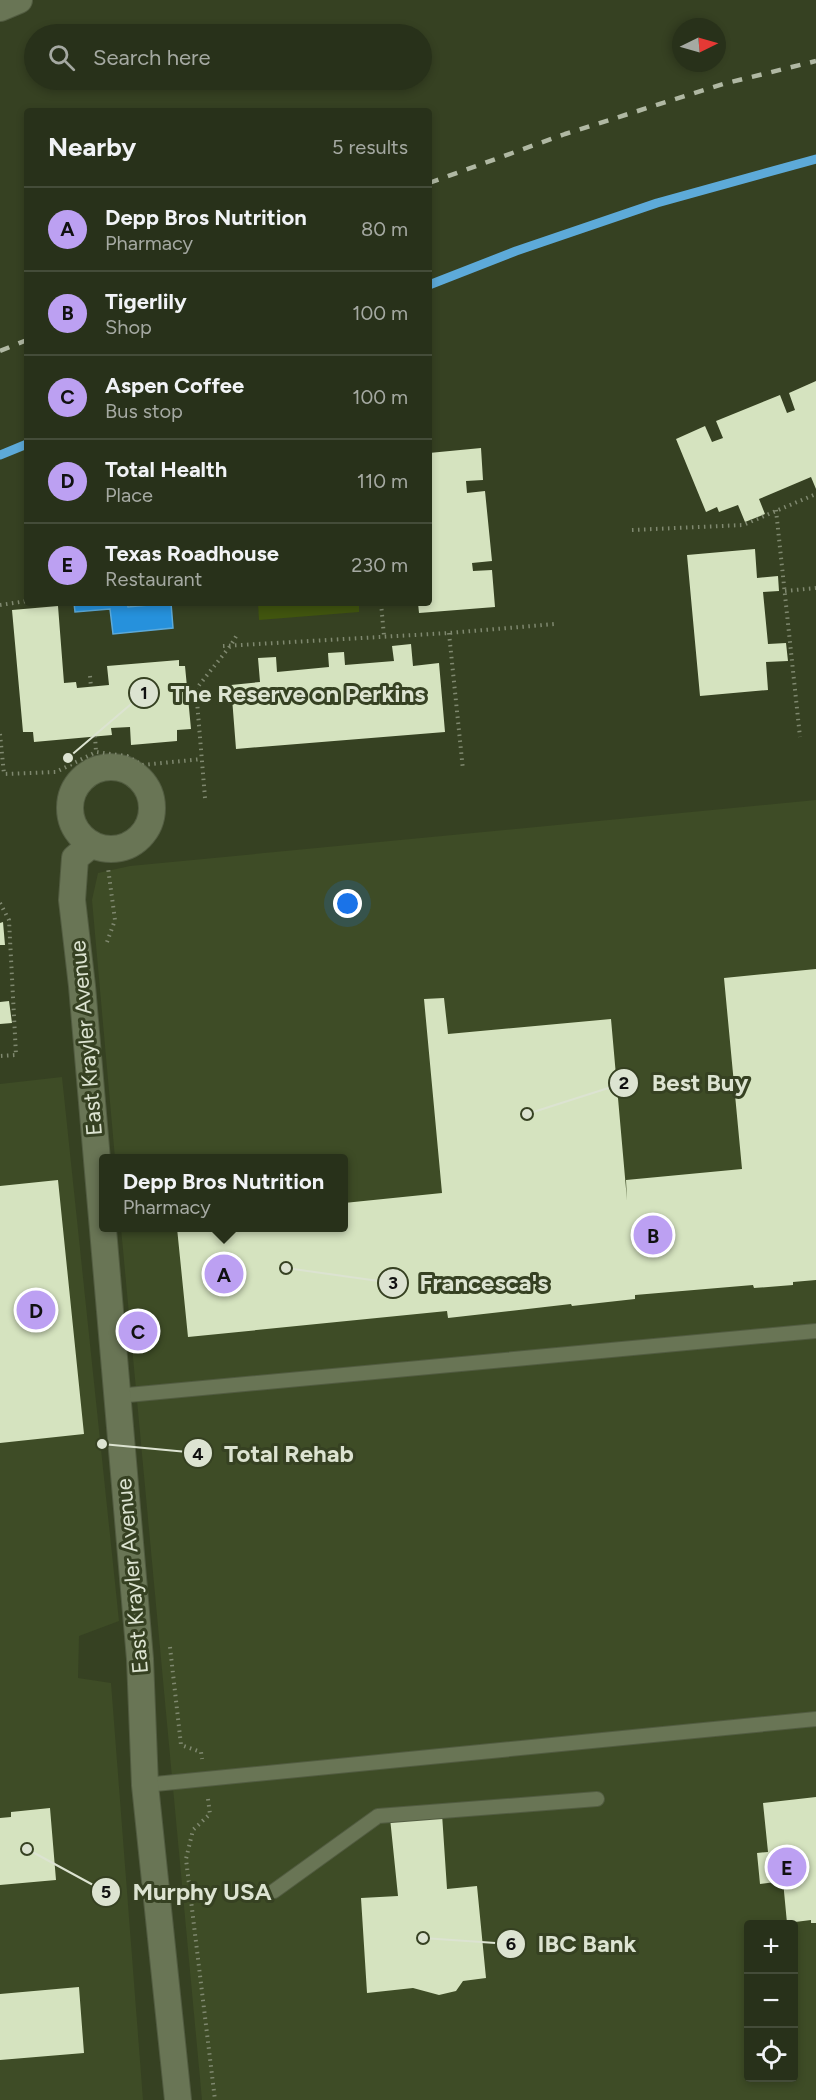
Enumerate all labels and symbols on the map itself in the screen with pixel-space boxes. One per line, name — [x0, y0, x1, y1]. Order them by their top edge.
north arrow — [672, 18, 726, 72]
callout: The Reserve on Perkins — [129, 672, 438, 714]
text: The Reserve on Perkins — [171, 679, 425, 708]
text: 1 — [140, 682, 148, 704]
your location — [333, 889, 362, 918]
street label: East Krayler Avenue — [64, 939, 108, 1137]
callout: Best Buy — [609, 1062, 760, 1104]
text: Best Buy — [652, 1068, 749, 1097]
text: 2 — [619, 1072, 629, 1094]
pin: B — [634, 1212, 672, 1258]
pin: A — [204, 1252, 244, 1296]
callout: Francesca's — [378, 1262, 561, 1304]
text: Francesca's — [419, 1268, 549, 1297]
text: 3 — [388, 1272, 398, 1294]
pin: D — [16, 1288, 56, 1332]
pin: C — [118, 1308, 158, 1354]
callout: Total Rehab — [183, 1432, 366, 1474]
text: Total Rehab — [224, 1439, 354, 1468]
text: 4 — [192, 1443, 204, 1465]
street label: East Krayler Avenue — [110, 1477, 154, 1675]
pin: E — [768, 1844, 806, 1890]
callout: Murphy USA — [91, 1871, 284, 1913]
text: Murphy USA — [132, 1877, 272, 1906]
text: 5 — [101, 1881, 111, 1903]
callout: IBC Bank — [496, 1923, 649, 1965]
text: IBC Bank — [538, 1929, 636, 1958]
text: 6 — [506, 1933, 516, 1955]

